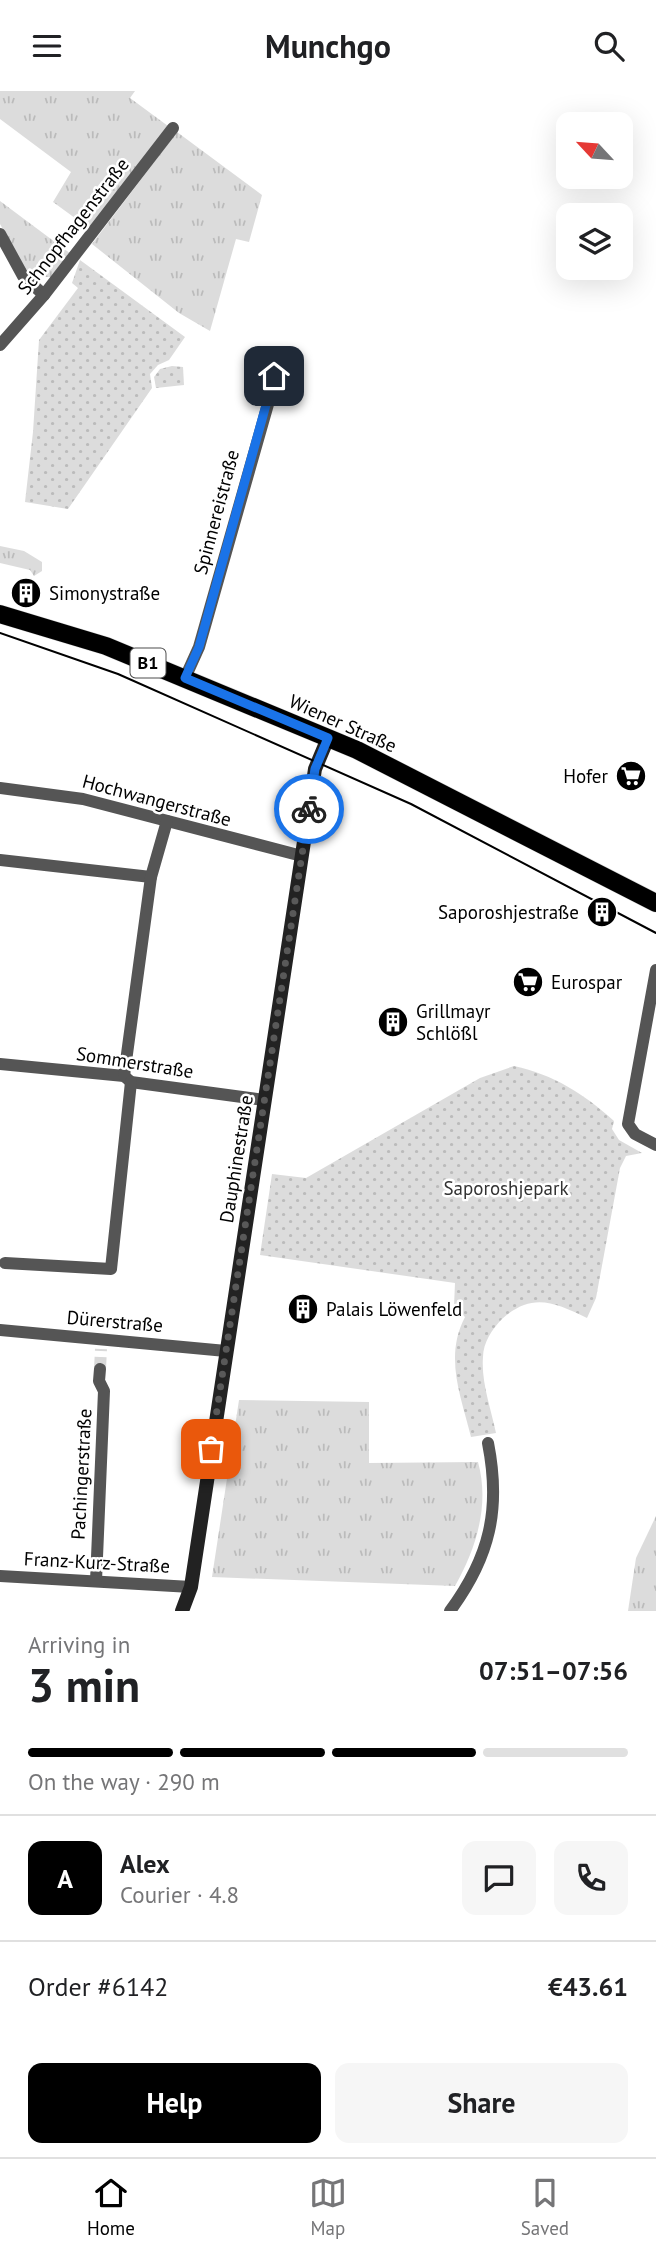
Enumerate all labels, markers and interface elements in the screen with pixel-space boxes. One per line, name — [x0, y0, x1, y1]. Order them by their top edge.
text: Munchgo — [265, 25, 391, 67]
icon: menu — [28, 27, 66, 65]
icon: search — [590, 27, 628, 65]
north arrow — [556, 112, 634, 189]
map controls — [556, 112, 633, 280]
street label: Schnopfhagenstraße — [12, 153, 134, 299]
button: layers — [556, 203, 633, 280]
pin — [244, 346, 304, 406]
icon: home — [255, 357, 293, 395]
street label: Spinnereistraße — [188, 447, 244, 577]
building icon: Simonystraße — [9, 576, 43, 610]
place label: Simonystraße — [49, 581, 160, 605]
road number: B1 — [130, 649, 166, 677]
street label: Wiener Straße — [285, 689, 401, 757]
supermarket icon: Hofer — [614, 759, 648, 793]
place label: Hofer — [563, 764, 609, 788]
street label: Hochwangerstraße — [80, 769, 234, 831]
courier — [274, 774, 344, 844]
icon: bike — [290, 790, 328, 828]
building icon: Saporoshjestraße — [585, 895, 619, 929]
place label: Saporoshjestraße — [438, 900, 579, 924]
supermarket icon: Eurospar — [511, 965, 545, 999]
place label: Eurospar — [551, 970, 623, 994]
place label: Grillmayr Schlößl — [416, 999, 491, 1045]
building icon: Grillmayr Schlößl — [376, 1005, 410, 1039]
street label: Sommerstraße — [75, 1041, 195, 1083]
street label: Dauphinestraße — [214, 1093, 258, 1225]
park label: Saporoshjepark — [443, 1176, 569, 1200]
building icon: Palais Löwenfeld — [286, 1292, 320, 1326]
place label: Palais Löwenfeld — [326, 1297, 462, 1321]
street label: Dürerstraße — [66, 1305, 164, 1337]
street label: Pachingerstraße — [66, 1408, 96, 1540]
pin — [181, 1419, 241, 1479]
icon: bag — [192, 1430, 230, 1468]
street label: Franz-Kurz-Straße — [23, 1546, 171, 1578]
text: Arriving in — [28, 1630, 130, 1659]
text: 07:51–07:56 — [479, 1654, 628, 1687]
text: 3 min — [28, 1655, 140, 1715]
text: On the way · 290 m — [28, 1767, 220, 1796]
button: chat — [462, 1841, 536, 1915]
button: phone — [554, 1841, 628, 1915]
text: Alex — [120, 1847, 170, 1880]
text: A — [57, 1862, 73, 1895]
text: Courier · 4.8 — [120, 1880, 239, 1909]
text: Order #6142 — [28, 1970, 168, 2003]
text: €43.61 — [548, 1970, 628, 2003]
button: Help — [28, 2063, 321, 2143]
button: Share — [335, 2063, 628, 2143]
tab: Home — [87, 2174, 135, 2240]
tab: Map — [309, 2174, 347, 2240]
tab: Saved — [521, 2174, 569, 2240]

